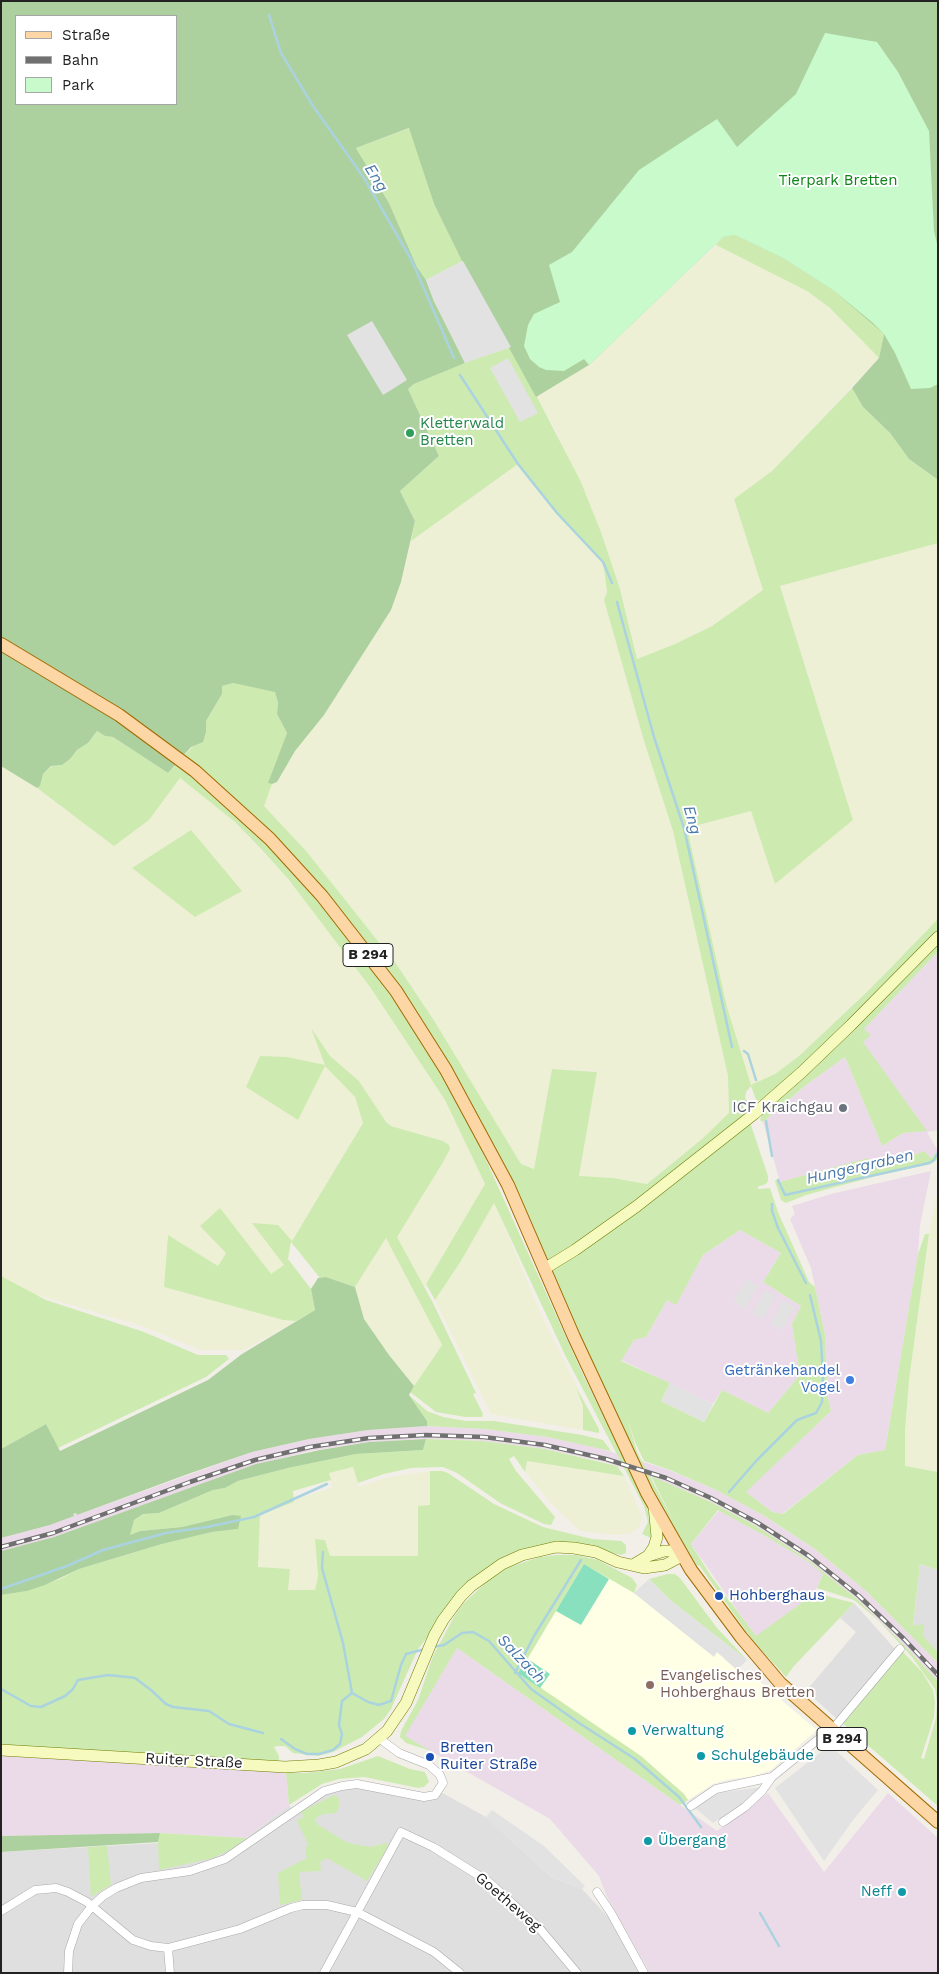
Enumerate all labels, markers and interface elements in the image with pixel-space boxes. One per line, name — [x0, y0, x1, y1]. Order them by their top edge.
legend — [15, 15, 178, 105]
text: Straße — [62, 26, 110, 44]
text: Bahn — [62, 51, 99, 69]
text: Park — [62, 76, 94, 94]
water label: Eng — [360, 160, 392, 196]
park label: Tierpark Bretten — [779, 172, 897, 190]
place label: Kletterwald Bretten — [420, 415, 504, 450]
marker: Kletterwald Bretten — [404, 427, 416, 439]
water label: Eng — [679, 803, 705, 837]
road number: B 294 — [343, 944, 393, 966]
place label: ICF Kraichgau — [732, 1099, 833, 1117]
marker: ICF Kraichgau — [837, 1102, 849, 1114]
water label: Hungergraben — [804, 1145, 916, 1189]
place label: Getränkehandel Vogel — [724, 1362, 840, 1397]
marker: Getränkehandel Vogel — [844, 1374, 856, 1386]
place label: Hohberghaus — [729, 1587, 825, 1605]
marker: Hohberghaus — [713, 1590, 725, 1602]
water label: Salzach — [493, 1630, 549, 1688]
place label: Evangelisches Hohberghaus Bretten — [660, 1667, 815, 1702]
marker: Evangelisches Hohberghaus Bretten — [644, 1679, 656, 1691]
place label: Verwaltung — [642, 1722, 724, 1740]
marker: Verwaltung — [626, 1725, 638, 1737]
road number: B 294 — [817, 1728, 867, 1750]
place label: Bretten Ruiter Straße — [440, 1739, 537, 1774]
place label: Schulgebäude — [711, 1747, 814, 1765]
street label: Ruiter Straße — [145, 1749, 243, 1773]
marker: Schulgebäude — [695, 1750, 707, 1762]
marker: Bretten Ruiter Straße — [424, 1751, 436, 1763]
place label: Übergang — [658, 1832, 726, 1850]
marker: Übergang — [642, 1835, 654, 1847]
street label: Goetheweg — [471, 1869, 545, 1935]
place label: Neff — [861, 1883, 892, 1901]
marker: Neff — [896, 1886, 908, 1898]

